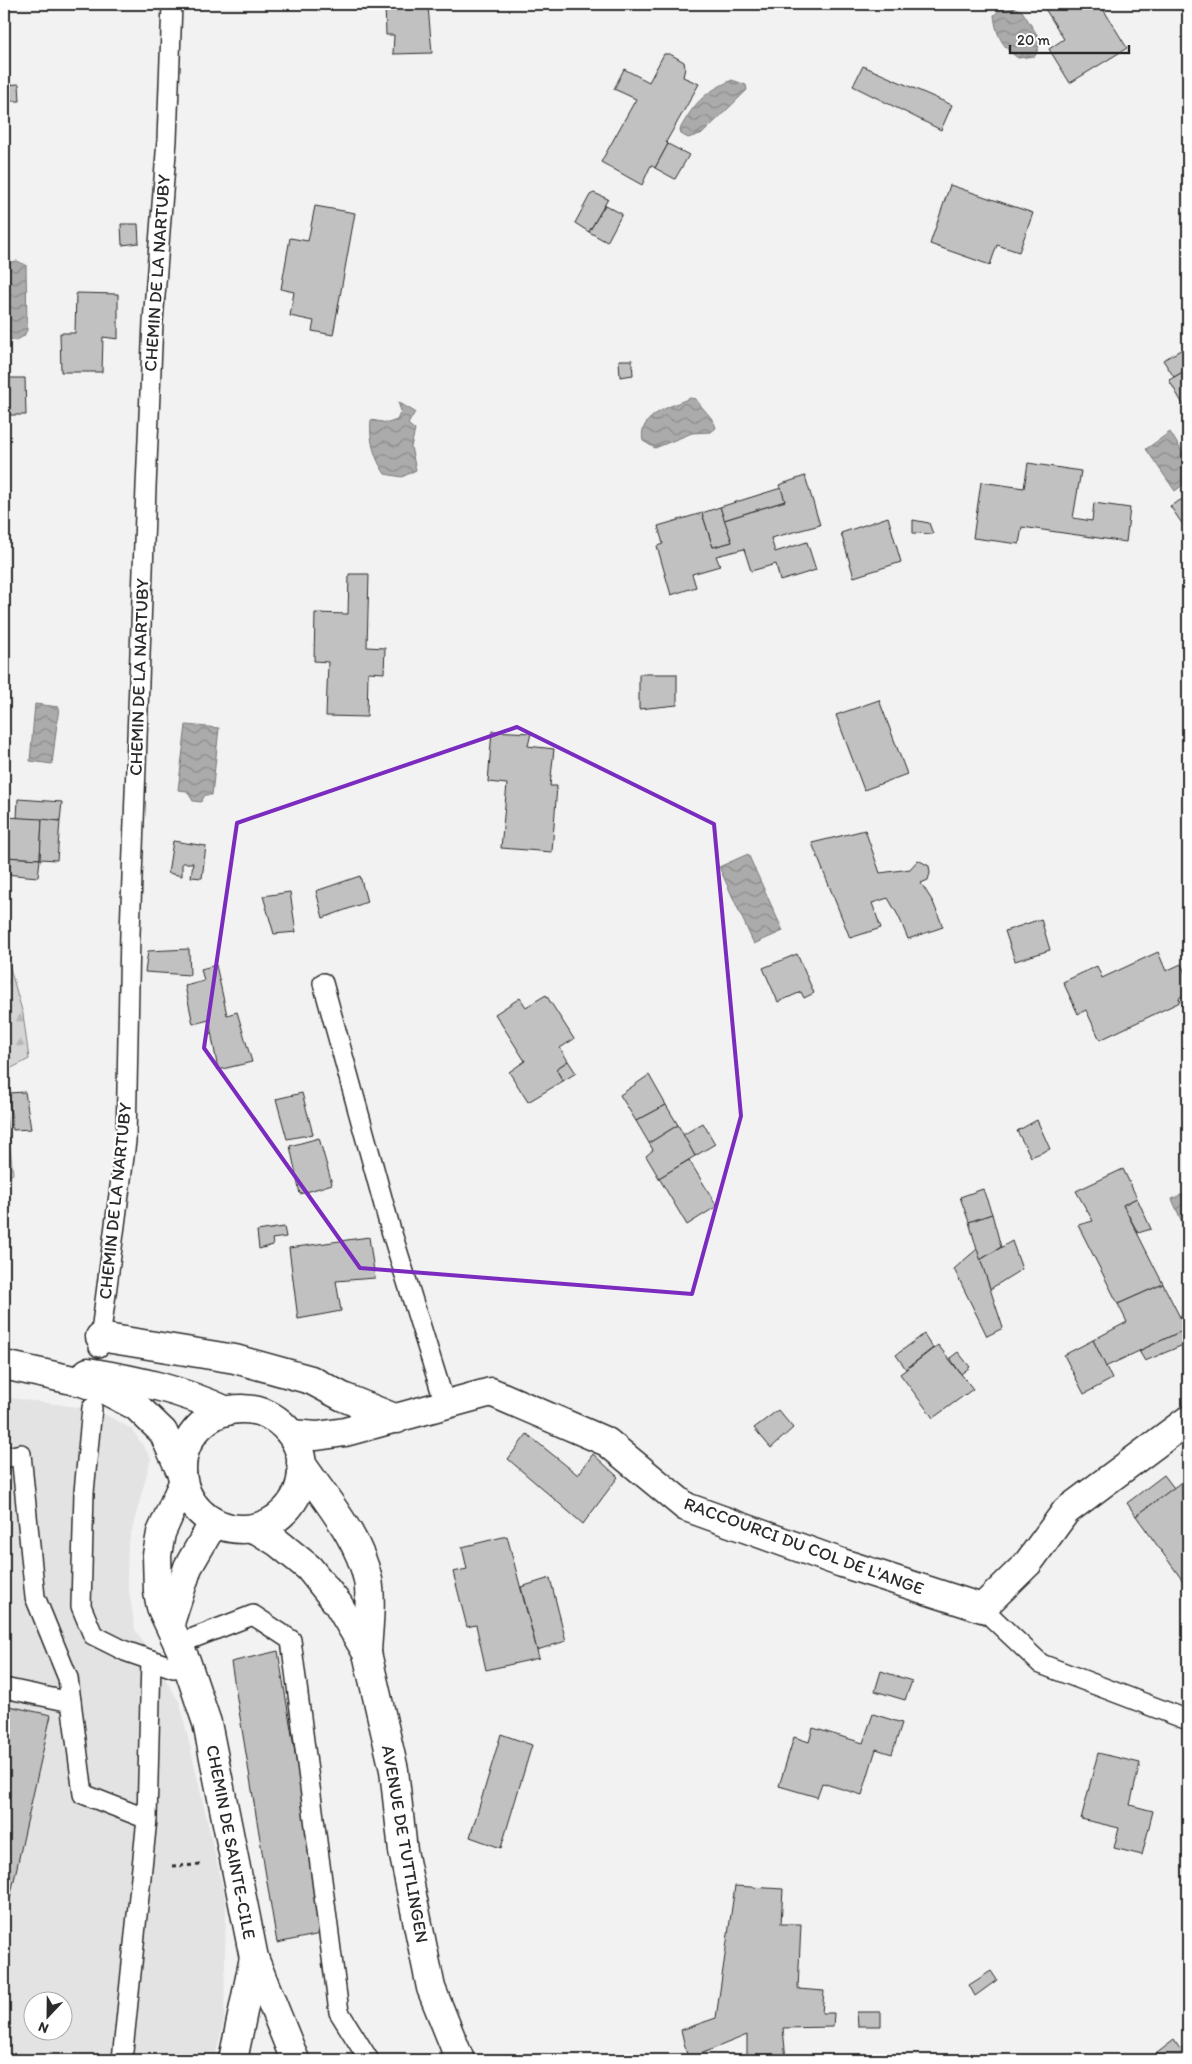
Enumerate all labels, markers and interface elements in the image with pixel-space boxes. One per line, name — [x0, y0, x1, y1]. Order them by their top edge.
scale bar — [1010, 22, 1128, 54]
text: 20 m — [1017, 31, 1051, 49]
street label: CHEMIN DE LA NARTUBY — [139, 173, 175, 372]
street label: CHEMIN DE LA NARTUBY — [125, 577, 153, 776]
street label: CHEMIN DE LA NARTUBY — [94, 1101, 136, 1300]
street label: RACCOURCI DU COL DE L'ANGE — [681, 1492, 927, 1600]
street label: CHEMIN DE SAINTE-CILE — [201, 1743, 261, 1941]
street label: AVENUE DE TUTTLINGEN — [377, 1743, 433, 1945]
north arrow — [22, 1992, 72, 2042]
text: N — [36, 2018, 51, 2037]

